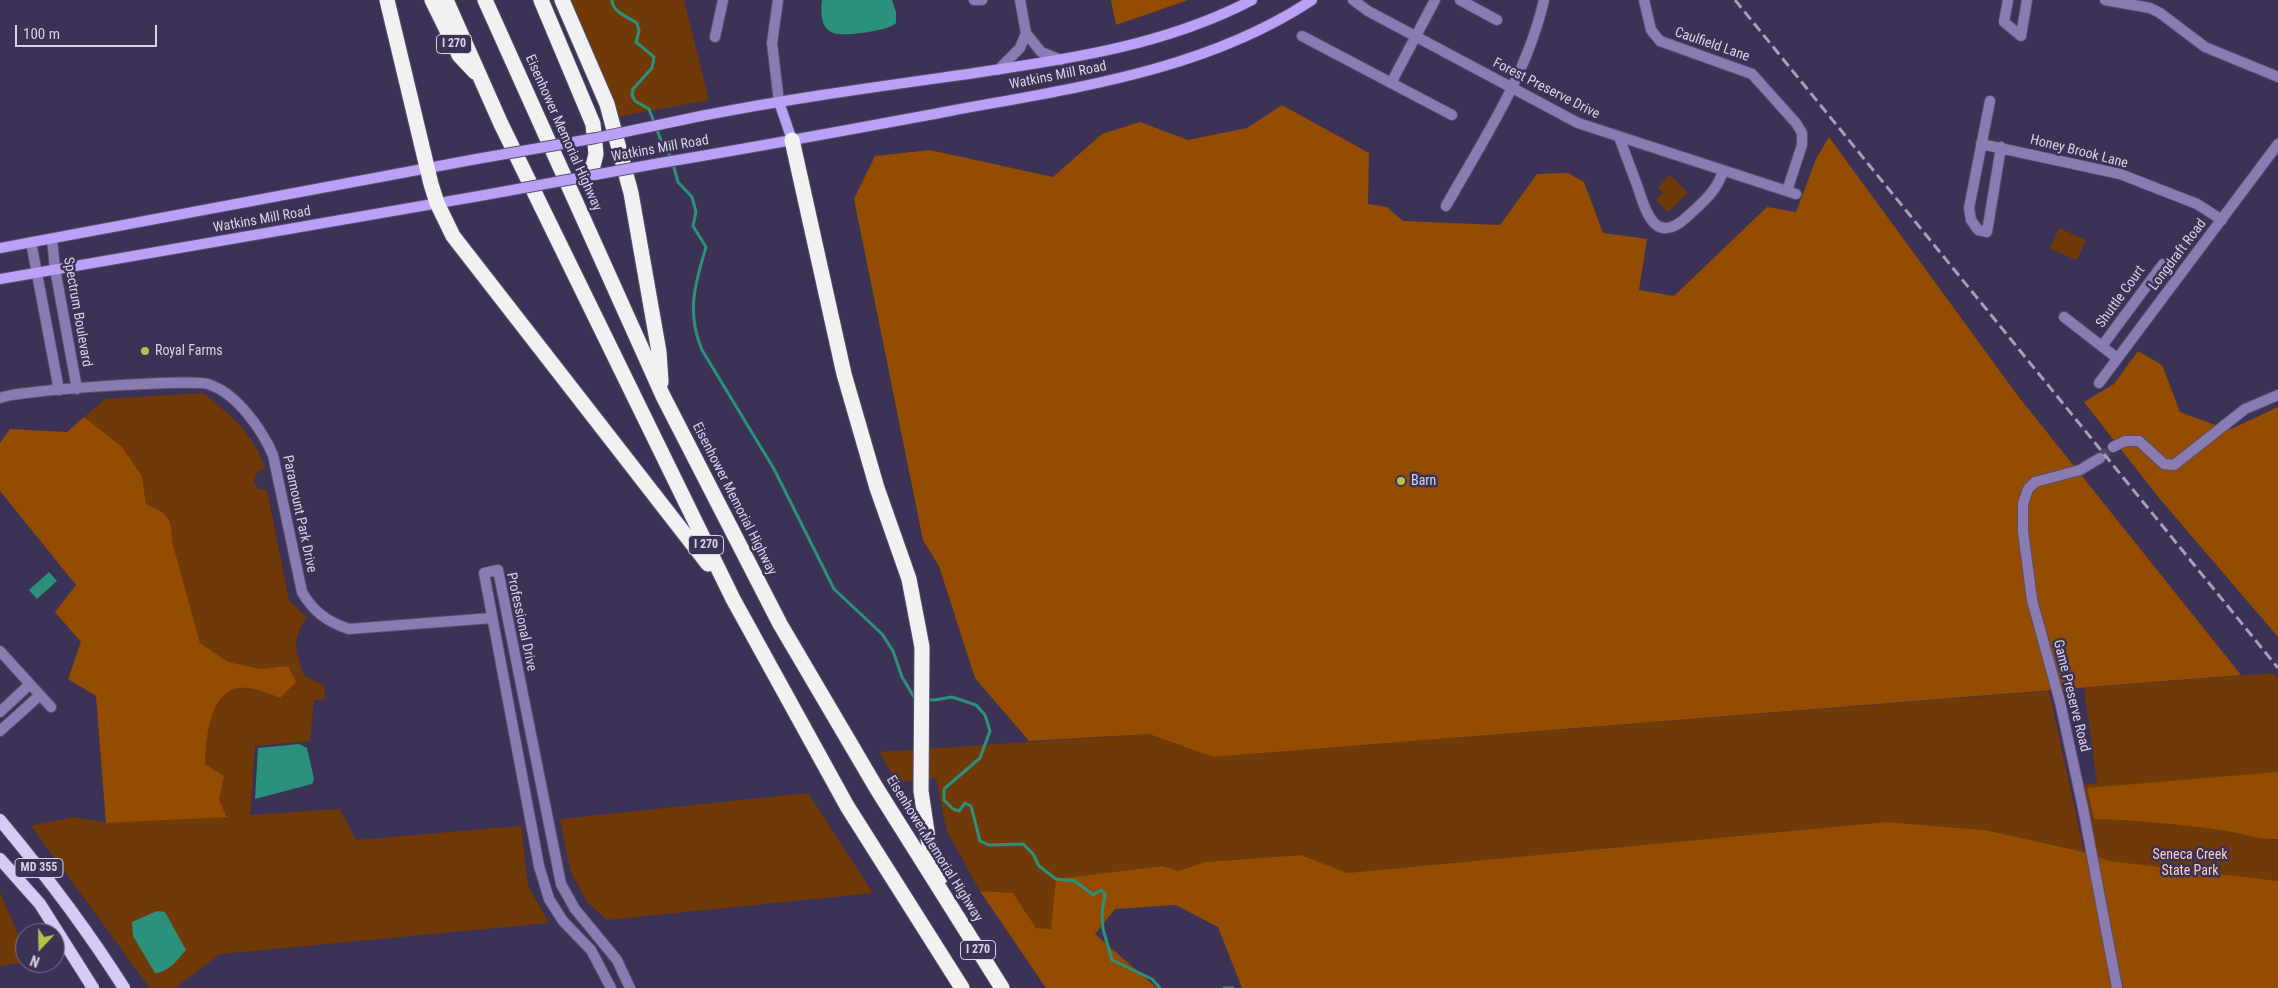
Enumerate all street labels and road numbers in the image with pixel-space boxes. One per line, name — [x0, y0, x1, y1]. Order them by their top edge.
street label: Caulfield Lane — [1672, 24, 1752, 66]
road number: I 270 — [436, 34, 472, 54]
street label: Eisenhower Memorial Highway — [521, 52, 605, 214]
street label: Forest Preserve Drive — [1490, 55, 1602, 123]
street label: Watkins Mill Road — [1008, 58, 1108, 94]
street label: Watkins Mill Road — [610, 132, 710, 166]
street label: Honey Brook Lane — [2028, 132, 2130, 172]
street label: Watkins Mill Road — [212, 203, 312, 237]
street label: Longdraft Road — [2146, 216, 2210, 294]
street label: Spectrum Boulevard — [59, 256, 95, 368]
street label: Shuttle Court — [2093, 263, 2149, 331]
street label: Eisenhower Memorial Highway — [688, 420, 780, 578]
street label: Paramount Park Drive — [278, 454, 320, 574]
road number: I 270 — [688, 536, 724, 554]
street label: Professional Drive — [502, 571, 540, 673]
street label: Game Preserve Road — [2049, 638, 2093, 754]
street label: Eisenhower Memorial Highway — [882, 773, 986, 925]
road number: MD 355 — [15, 858, 63, 878]
road number: I 270 — [960, 940, 996, 960]

